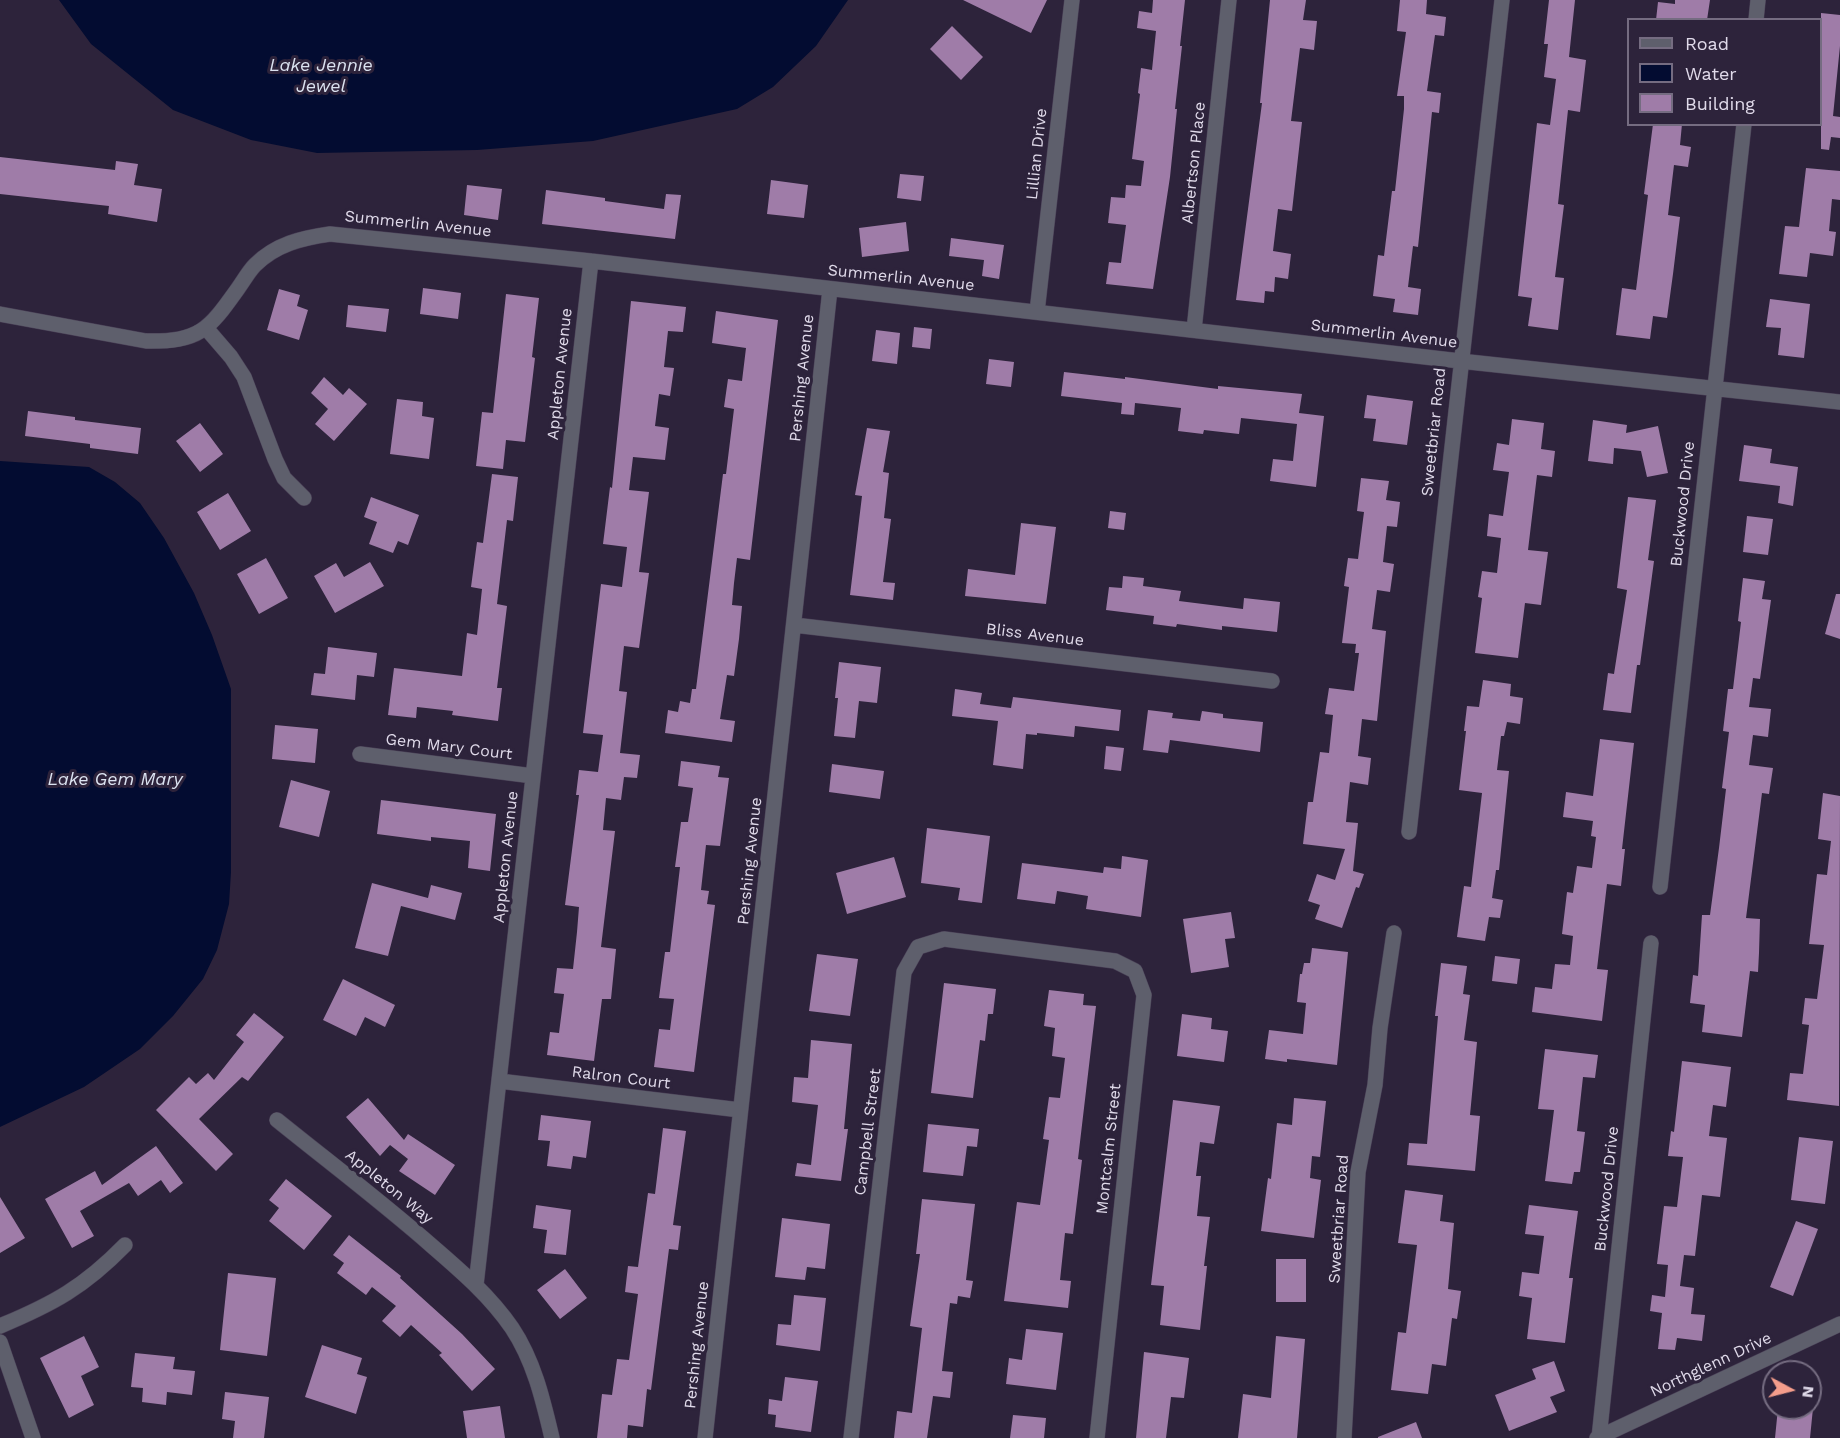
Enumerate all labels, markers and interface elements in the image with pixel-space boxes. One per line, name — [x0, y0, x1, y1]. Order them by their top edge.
legend — [1627, 18, 1822, 126]
text: Road — [1685, 33, 1729, 54]
water label: Lake Jennie Jewel — [269, 55, 373, 98]
text: Water — [1685, 63, 1737, 84]
text: Building — [1685, 93, 1755, 114]
street label: Albertson Place — [1178, 101, 1210, 225]
street label: Lillian Drive — [1023, 107, 1051, 201]
street label: Summerlin Avenue — [344, 207, 492, 241]
street label: Summerlin Avenue — [827, 261, 975, 295]
street label: Appleton Avenue — [544, 307, 576, 441]
street label: Pershing Avenue — [786, 313, 818, 443]
street label: Summerlin Avenue — [1310, 315, 1458, 353]
street label: Sweetbriar Road — [1418, 367, 1450, 497]
street label: Buckwood Drive — [1667, 440, 1699, 568]
street label: Bliss Avenue — [985, 619, 1085, 651]
street label: Gem Mary Court — [385, 730, 513, 764]
water label: Lake Gem Mary — [48, 769, 182, 791]
street label: Appleton Avenue — [490, 790, 522, 924]
street label: Pershing Avenue — [734, 796, 766, 926]
street label: Ralron Court — [571, 1062, 671, 1094]
street label: Campbell Street — [851, 1067, 885, 1197]
street label: Montcalm Street — [1093, 1083, 1125, 1215]
street label: Buckwood Drive — [1591, 1125, 1623, 1253]
street label: Appleton Way — [341, 1146, 437, 1228]
street label: Sweetbriar Road — [1325, 1154, 1353, 1284]
street label: Pershing Avenue — [681, 1280, 713, 1410]
street label: Northglenn Drive — [1647, 1328, 1775, 1402]
north arrow — [1762, 1360, 1822, 1420]
text: N — [1798, 1385, 1819, 1399]

